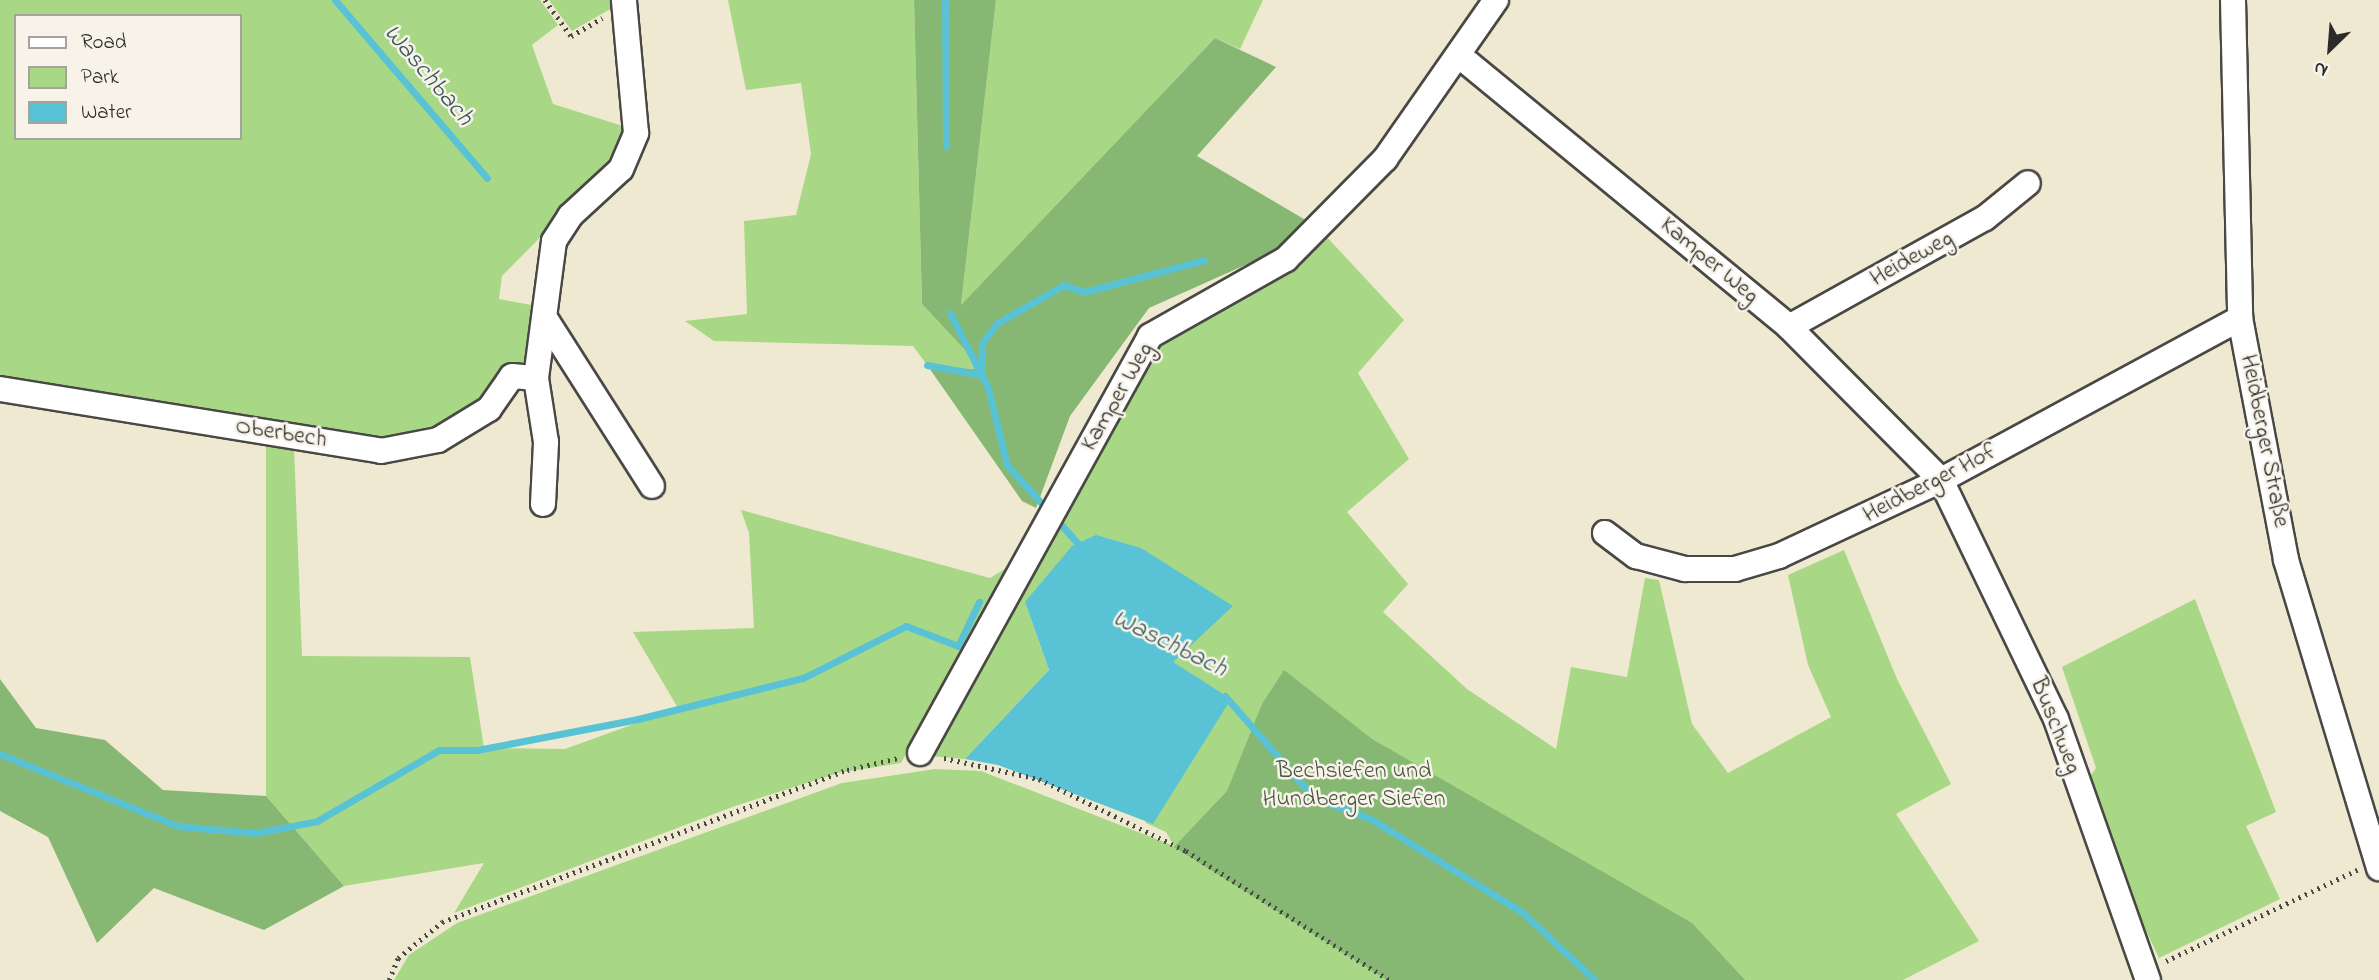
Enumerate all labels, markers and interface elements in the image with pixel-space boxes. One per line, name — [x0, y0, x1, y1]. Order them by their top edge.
legend — [14, 14, 242, 140]
north arrow — [2295, 14, 2365, 84]
water label: Waschbach — [376, 19, 478, 133]
text: Road — [81, 28, 127, 58]
text: N — [2309, 54, 2332, 83]
text: Park — [81, 63, 119, 93]
text: Water — [81, 98, 132, 128]
street label: Kamper Weg — [1654, 211, 1764, 311]
street label: Heideweg — [1865, 224, 1959, 294]
street label: Kamper Weg — [1075, 338, 1161, 456]
street label: Heidberger Straße — [2233, 352, 2295, 530]
street label: Oberbech — [233, 413, 329, 455]
street label: Heidberger Hof — [1858, 438, 2002, 530]
water label: Waschbach — [1107, 604, 1231, 686]
street label: Buschweg — [2023, 674, 2087, 778]
park label: Bechsiefen und Hundberger Siefen — [1263, 758, 1445, 814]

